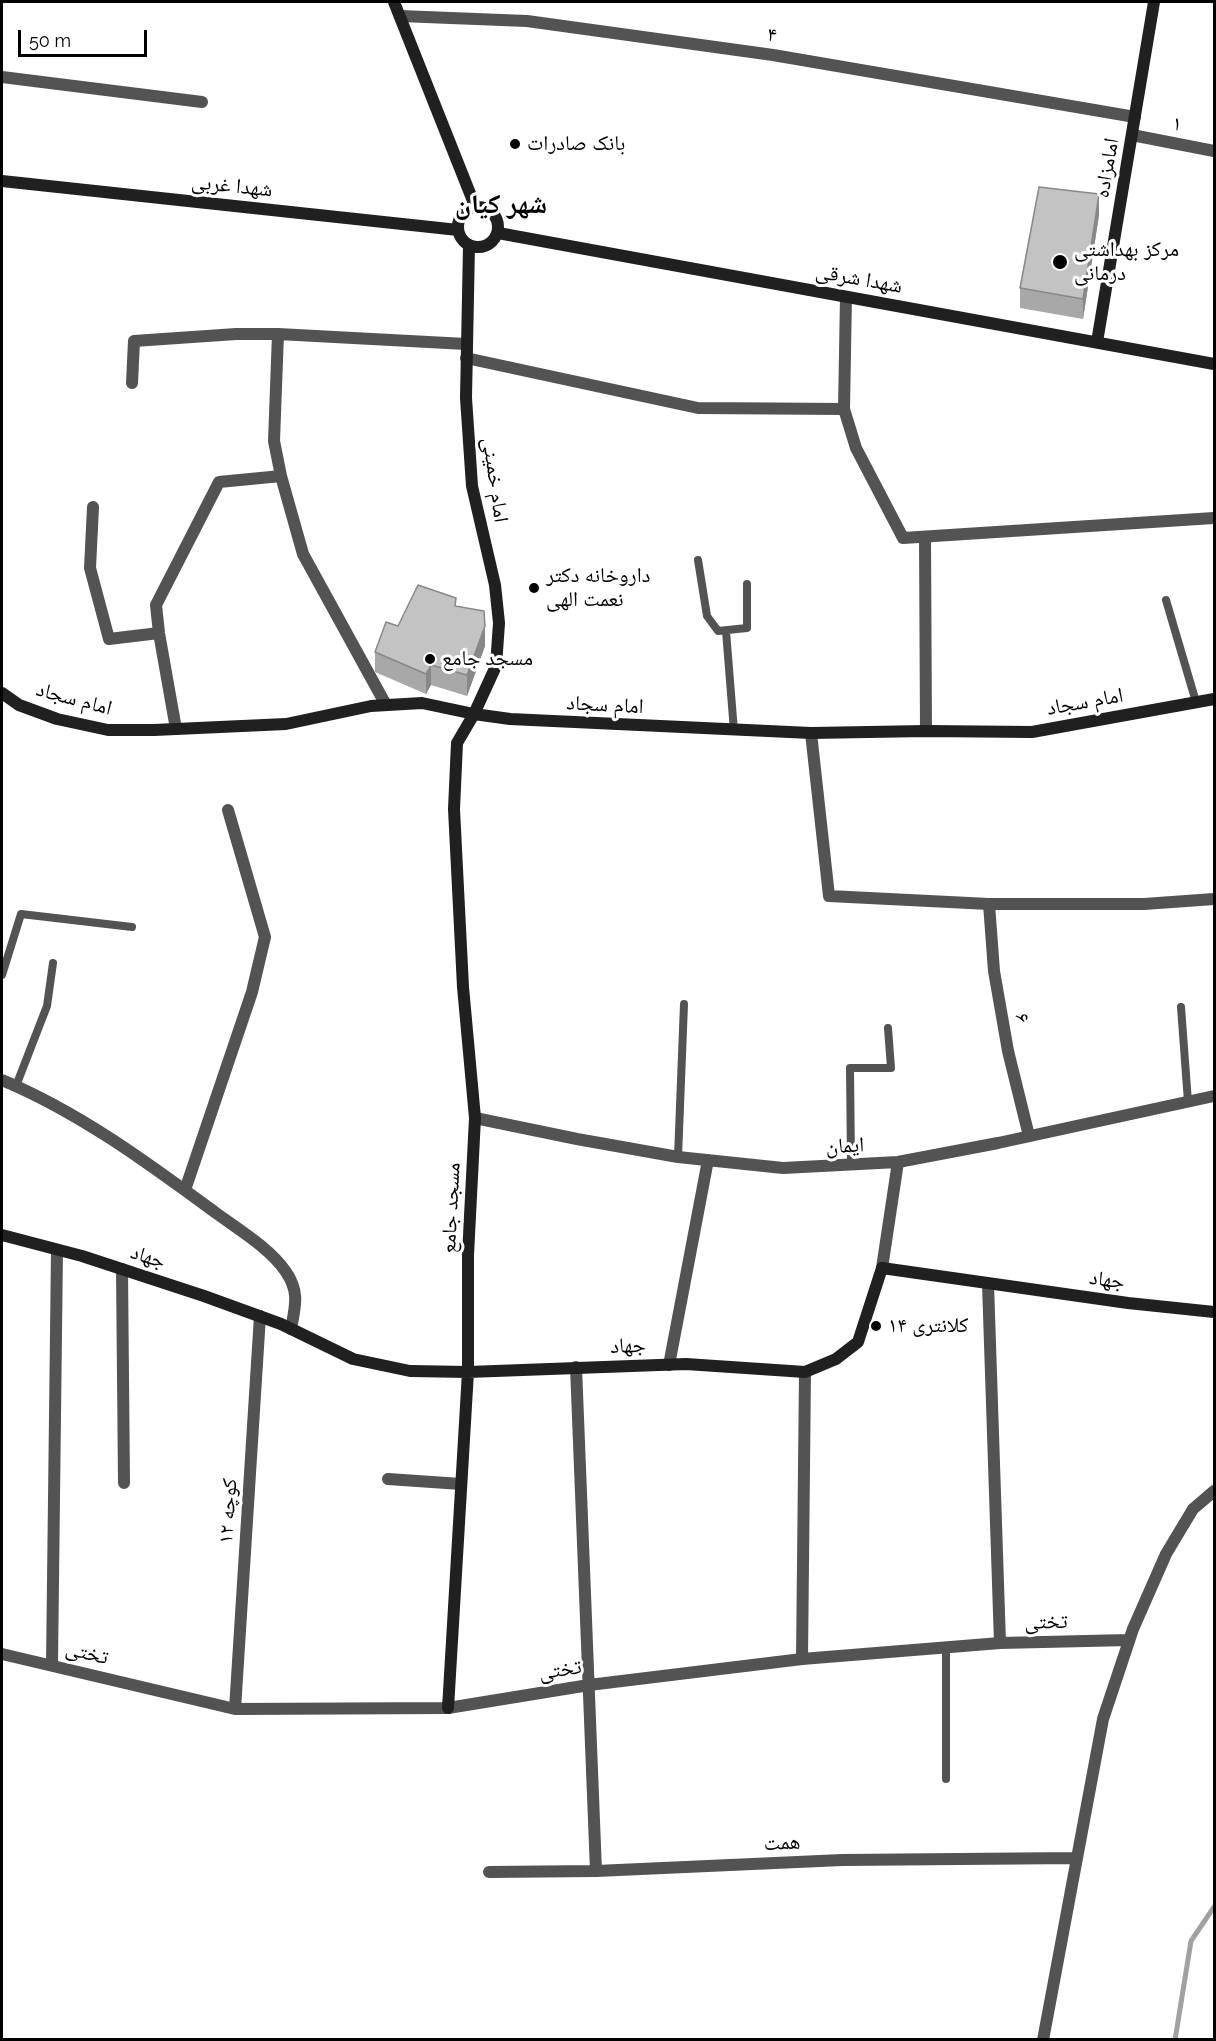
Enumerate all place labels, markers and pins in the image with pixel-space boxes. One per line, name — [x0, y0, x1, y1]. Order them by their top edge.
place label: بانک صادرات — [527, 131, 625, 157]
marker: بانک صادرات — [508, 137, 522, 151]
place label: مرکز بهداشتی درمانی — [1074, 237, 1179, 287]
marker: مرکز بهداشتی درمانی — [1051, 253, 1069, 271]
place label: داروخانه دکتر نعمت الهی — [546, 563, 650, 613]
marker: داروخانه دکتر نعمت الهی — [527, 581, 541, 595]
place label: مسجد جامع — [442, 646, 533, 672]
marker: مسجد جامع — [423, 652, 437, 666]
place label: کلانتری ۱۴ — [888, 1313, 969, 1339]
marker: کلانتری ۱۴ — [869, 1319, 883, 1333]

